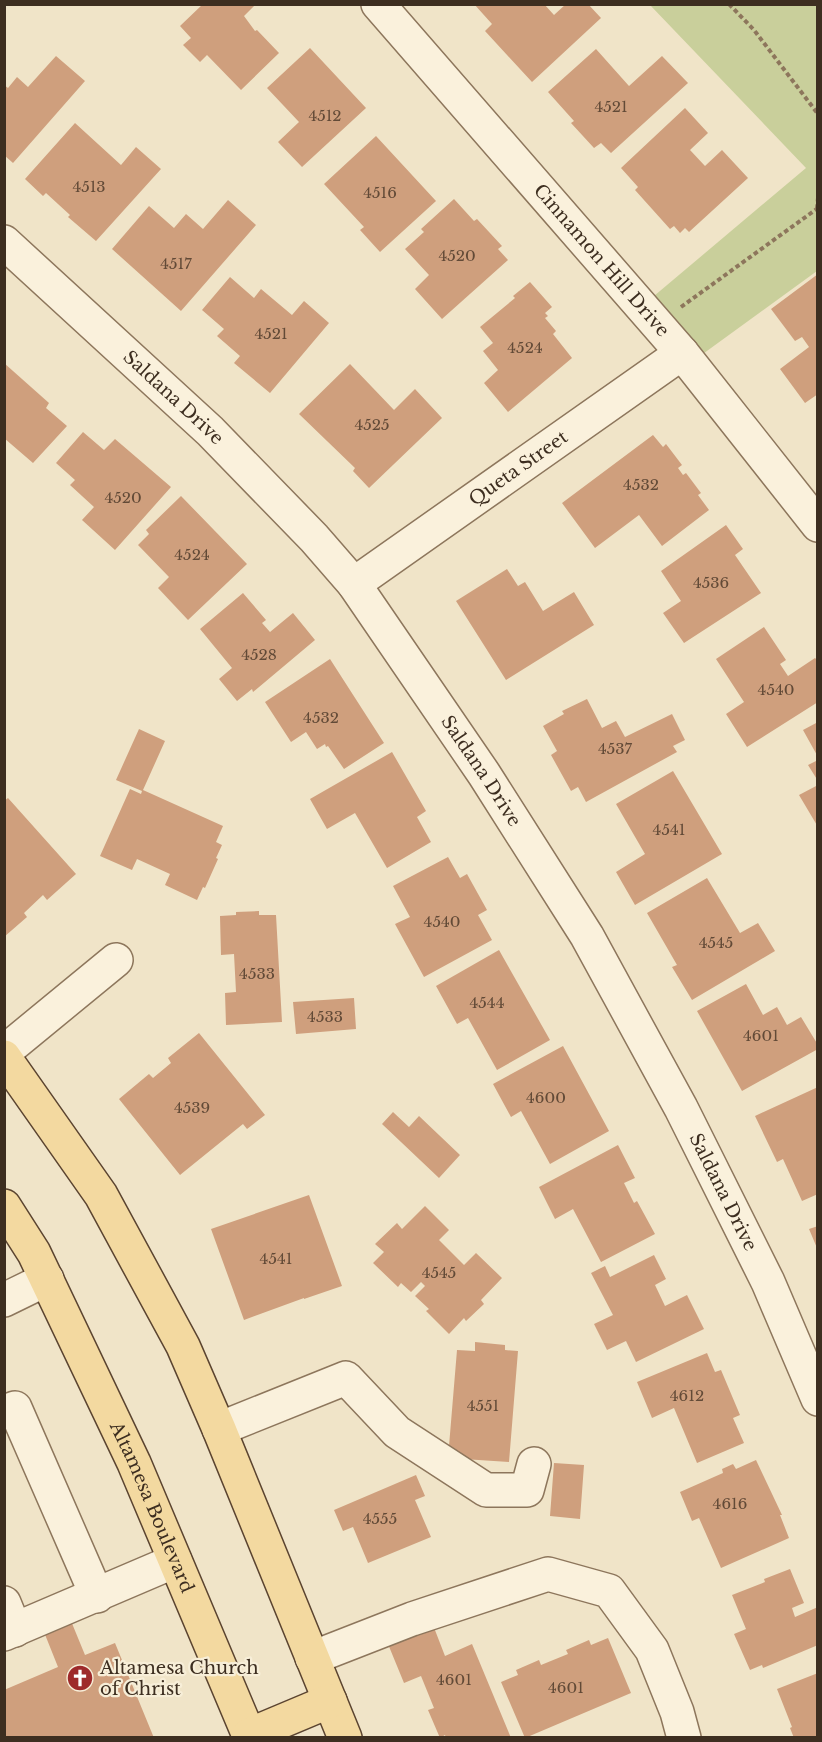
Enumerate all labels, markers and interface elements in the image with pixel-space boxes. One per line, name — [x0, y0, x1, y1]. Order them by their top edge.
house number: 4521 — [594, 97, 628, 116]
house number: 4512 — [308, 106, 342, 125]
house number: 4513 — [72, 177, 106, 196]
street label: Cinnamon Hill Drive — [529, 180, 674, 341]
house number: 4516 — [363, 183, 397, 202]
house number: 4520 — [438, 246, 476, 265]
house number: 4517 — [160, 254, 192, 273]
house number: 4521 — [254, 324, 288, 343]
house number: 4524 — [507, 338, 543, 357]
street label: Saldana Drive — [119, 346, 228, 449]
house number: 4525 — [354, 415, 390, 434]
street label: Queta Street — [465, 426, 572, 510]
house number: 4532 — [623, 475, 659, 494]
house number: 4520 — [104, 488, 142, 507]
house number: 4524 — [174, 545, 210, 564]
house number: 4536 — [693, 573, 729, 592]
house number: 4528 — [241, 645, 277, 664]
house number: 4540 — [758, 680, 794, 699]
house number: 4532 — [303, 708, 339, 727]
street label: Saldana Drive — [436, 712, 526, 831]
house number: 4537 — [598, 739, 632, 758]
house number: 4541 — [653, 820, 685, 839]
house number: 4540 — [424, 912, 460, 931]
house number: 4545 — [699, 933, 733, 952]
house number: 4533 — [239, 964, 275, 983]
house number: 4544 — [470, 993, 504, 1012]
house number: 4533 — [307, 1007, 343, 1026]
house number: 4601 — [743, 1026, 779, 1045]
house number: 4600 — [526, 1088, 566, 1107]
house number: 4539 — [174, 1098, 210, 1117]
street label: Saldana Drive — [685, 1130, 762, 1255]
house number: 4541 — [260, 1249, 292, 1268]
house number: 4545 — [422, 1263, 456, 1282]
house number: 4612 — [670, 1386, 704, 1405]
house number: 4551 — [467, 1396, 499, 1415]
street label: Altamesa Boulevard — [104, 1417, 198, 1596]
house number: 4616 — [713, 1494, 747, 1513]
house number: 4555 — [363, 1509, 397, 1528]
place label: Altamesa Church of Christ — [99, 1657, 259, 1700]
church icon: Altamesa Church of Christ — [65, 1663, 95, 1693]
house number: 4601 — [436, 1670, 472, 1689]
house number: 4601 — [548, 1678, 584, 1697]

